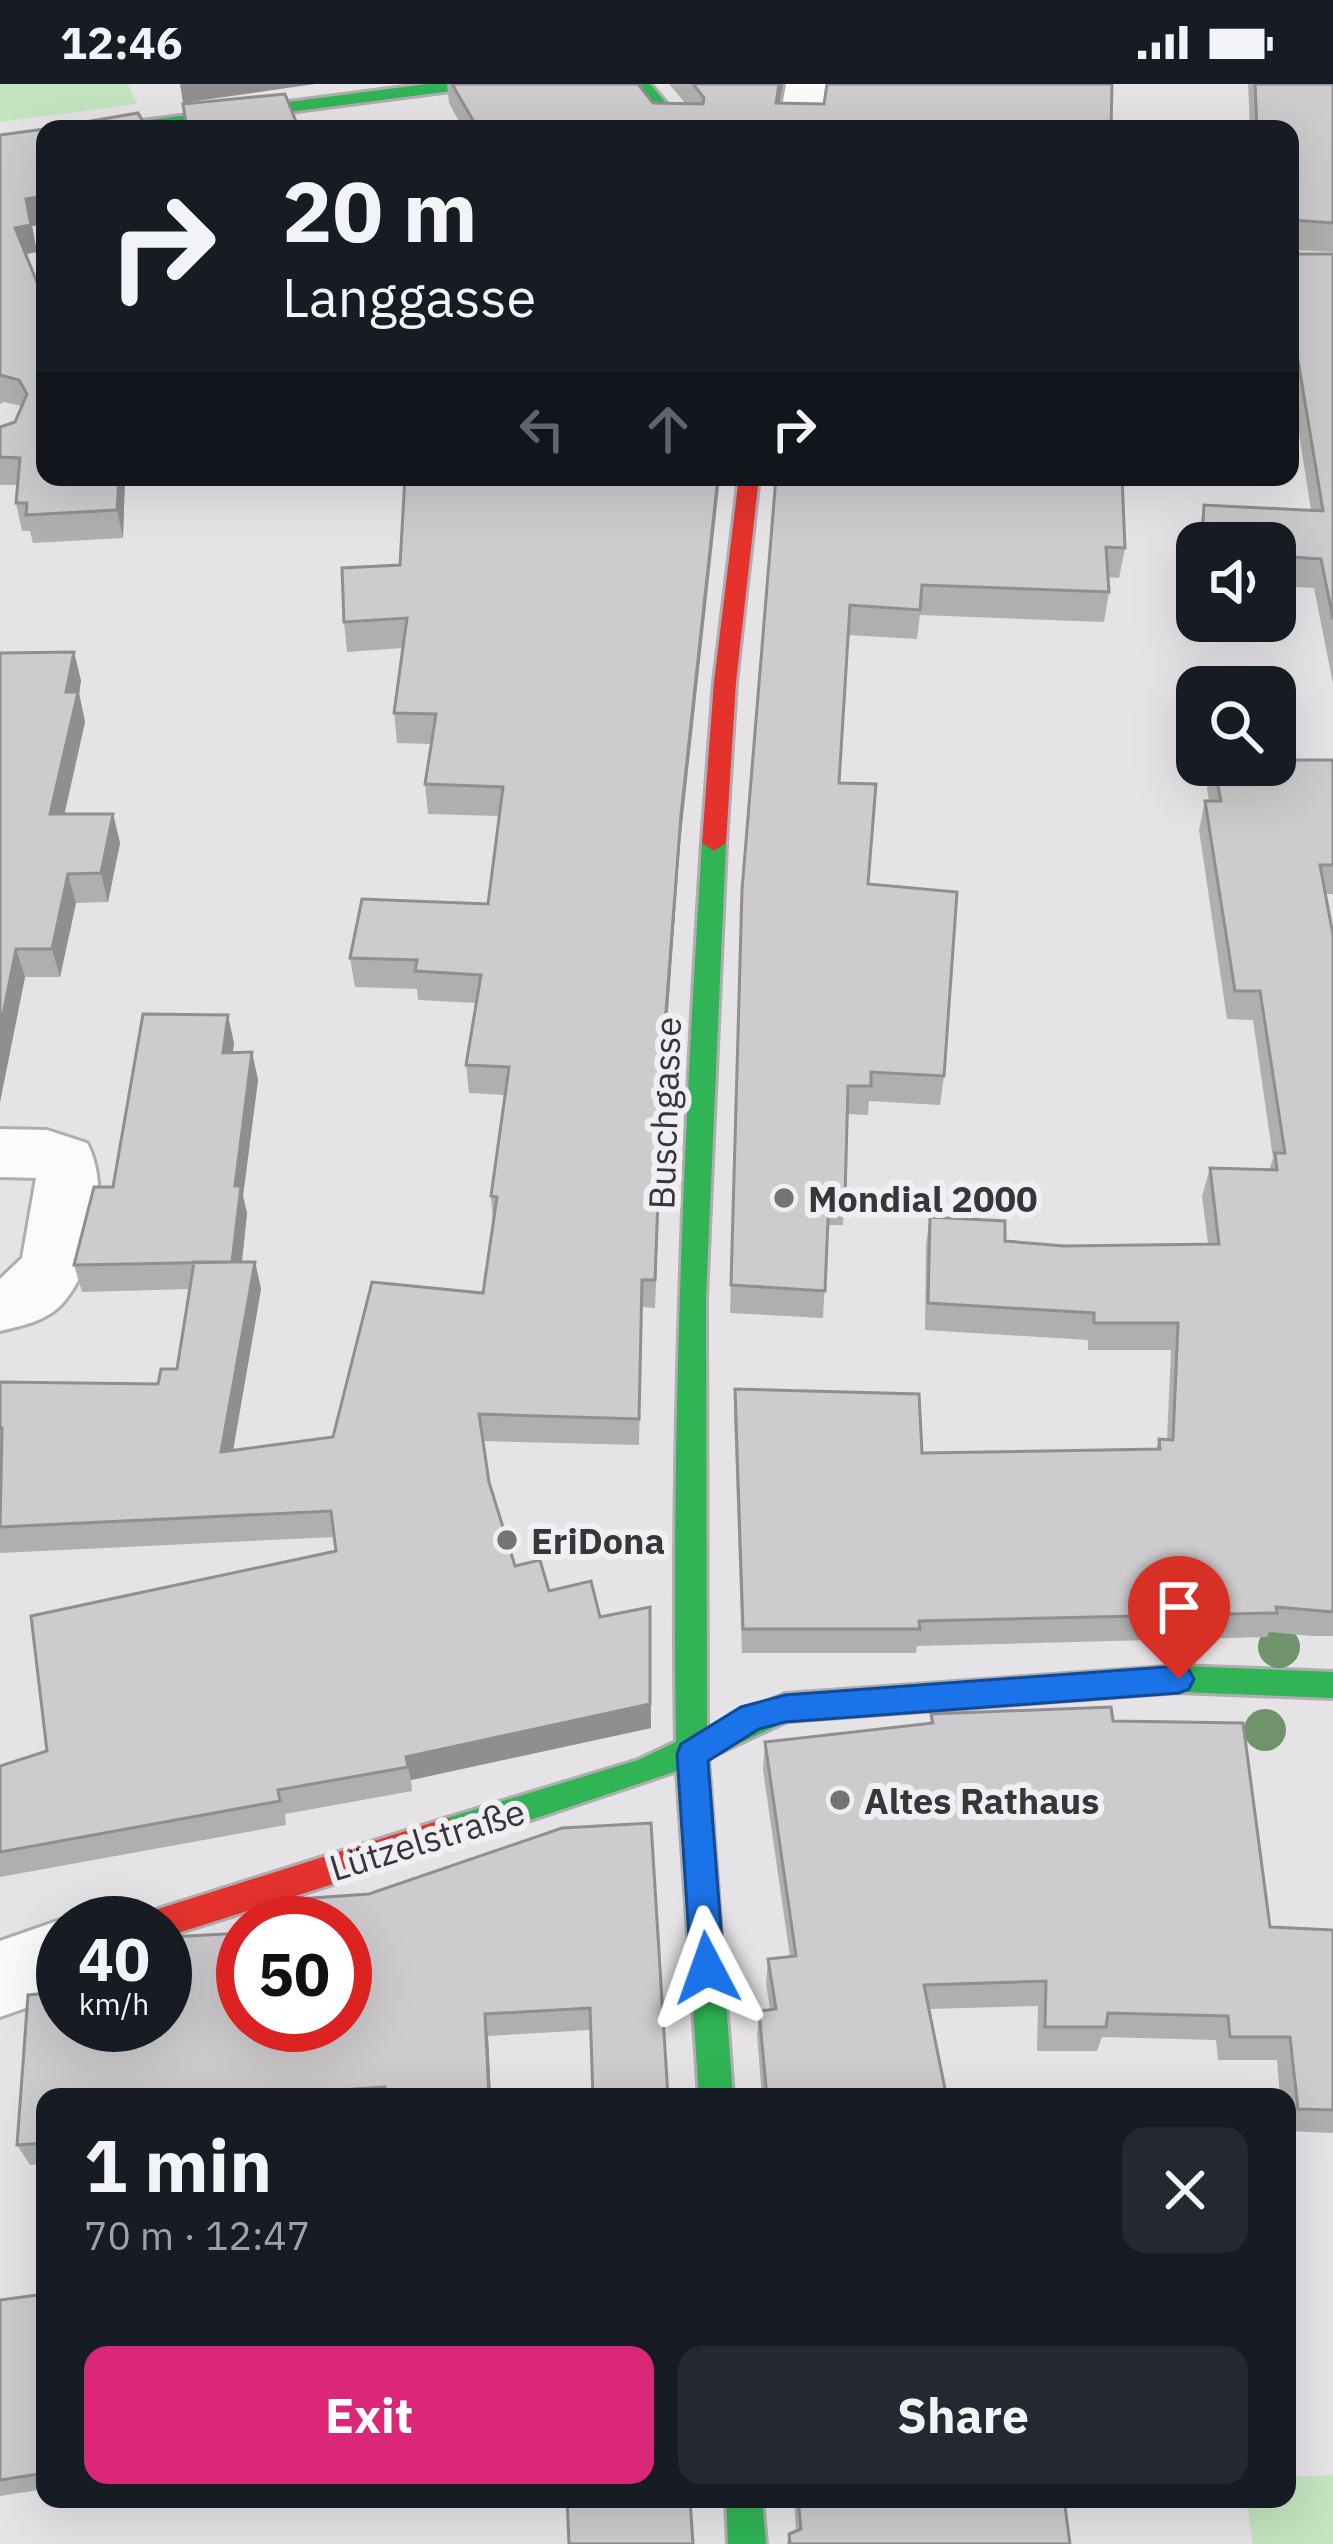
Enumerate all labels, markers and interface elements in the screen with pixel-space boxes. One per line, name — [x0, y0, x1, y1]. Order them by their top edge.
text: 12:46 — [60, 13, 183, 71]
text: 20 m — [282, 156, 478, 265]
icon: right — [84, 168, 240, 324]
text: Langgasse — [282, 262, 536, 332]
icon: left — [509, 396, 575, 462]
icon: ahead — [635, 396, 701, 462]
icon: right — [761, 396, 827, 462]
map controls — [1176, 522, 1296, 786]
button: sound — [1176, 522, 1296, 642]
button: search — [1176, 666, 1296, 786]
street label: Buschgasse — [637, 1016, 691, 1210]
place label: Mondial 2000 — [808, 1175, 1038, 1222]
marker: Mondial 2000 — [771, 1185, 797, 1211]
place label: EriDona — [531, 1517, 665, 1564]
marker: EriDona — [494, 1527, 520, 1553]
pin — [1128, 1556, 1230, 1679]
icon: arrive — [1146, 1574, 1212, 1640]
place label: Altes Rathaus — [864, 1777, 1099, 1824]
street label: Lützelstraße — [324, 1787, 530, 1891]
marker: Altes Rathaus — [827, 1787, 853, 1813]
speed limit sign: 50 — [216, 1896, 372, 2052]
position arrow — [644, 1905, 770, 2031]
text: 40 — [78, 1919, 150, 1998]
text: km/h — [79, 1984, 149, 2023]
text: 1 min — [84, 2118, 272, 2212]
button: close — [1122, 2127, 1248, 2253]
text: 70 m · 12:47 — [84, 2210, 310, 2261]
button: Exit — [84, 2346, 654, 2484]
button: Share — [678, 2346, 1248, 2484]

